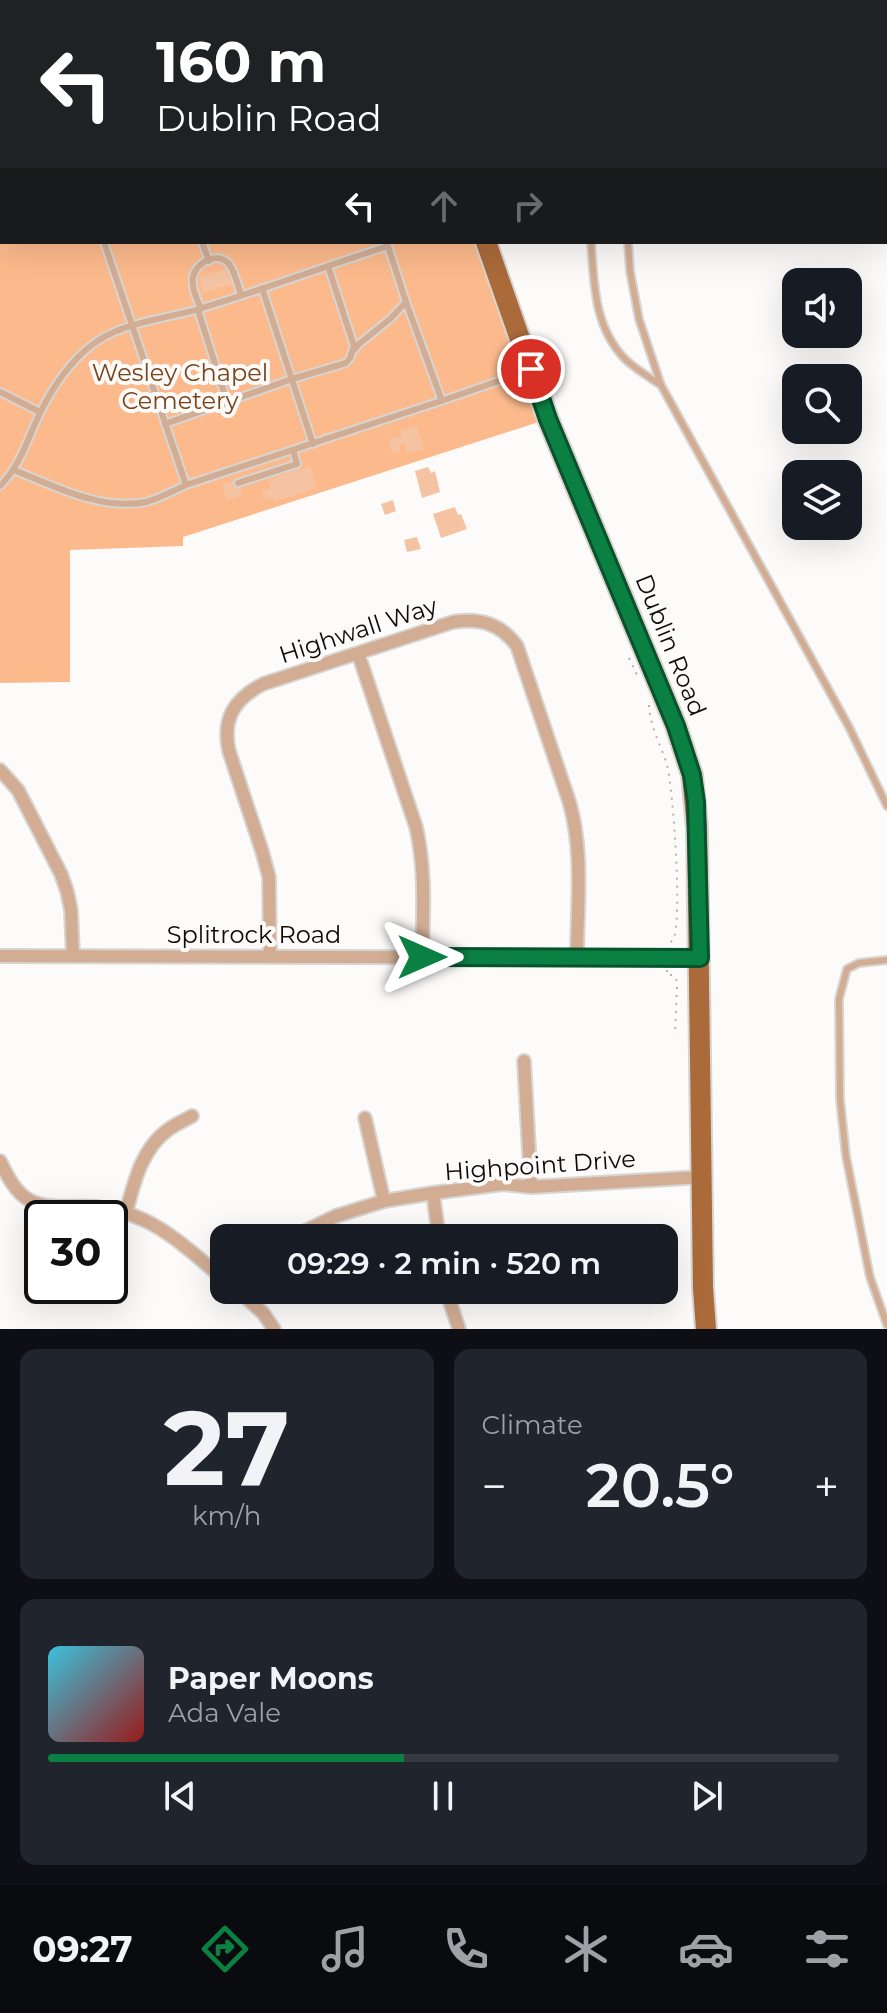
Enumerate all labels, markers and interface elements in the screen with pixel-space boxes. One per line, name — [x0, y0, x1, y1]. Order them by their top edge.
text: 160 m — [156, 28, 326, 96]
icon: left — [24, 32, 128, 136]
text: Dublin Road — [156, 96, 382, 140]
icon: left — [338, 184, 382, 228]
icon: ahead — [422, 184, 466, 228]
icon: right — [506, 184, 550, 228]
map controls — [782, 268, 862, 540]
button: sound — [782, 268, 862, 348]
pin — [497, 335, 565, 403]
icon: arrive — [509, 347, 553, 391]
park label: Wesley Chapel Cemetery — [92, 358, 268, 415]
button: search — [782, 364, 862, 444]
button: layers — [782, 460, 862, 540]
street label: Dublin Road — [629, 570, 713, 720]
street label: Highwall Way — [275, 591, 441, 669]
position arrow — [380, 915, 464, 999]
street label: Splitrock Road — [167, 920, 341, 949]
street label: Highpoint Drive — [443, 1144, 637, 1186]
speed limit sign: 30 — [24, 1200, 128, 1304]
text: 09:29 · 2 min · 520 m — [287, 1245, 601, 1282]
text: 27 — [164, 1384, 290, 1511]
text: Climate — [482, 1409, 583, 1441]
text: 20.5° — [586, 1449, 735, 1522]
text: − — [482, 1459, 507, 1513]
text: + — [814, 1459, 839, 1513]
text: km/h — [192, 1500, 261, 1532]
text: Paper Moons — [168, 1660, 374, 1697]
text: Ada Vale — [168, 1697, 281, 1729]
icon: previous — [158, 1774, 202, 1818]
icon: pause — [421, 1774, 465, 1818]
icon: next — [685, 1774, 729, 1818]
icon: directions — [197, 1921, 253, 1977]
icon: music — [317, 1921, 373, 1977]
icon: phone — [438, 1921, 494, 1977]
icon: climate — [558, 1921, 614, 1977]
icon: car — [678, 1921, 734, 1977]
icon: filters — [799, 1921, 855, 1977]
text: 09:27 — [32, 1927, 133, 1971]

